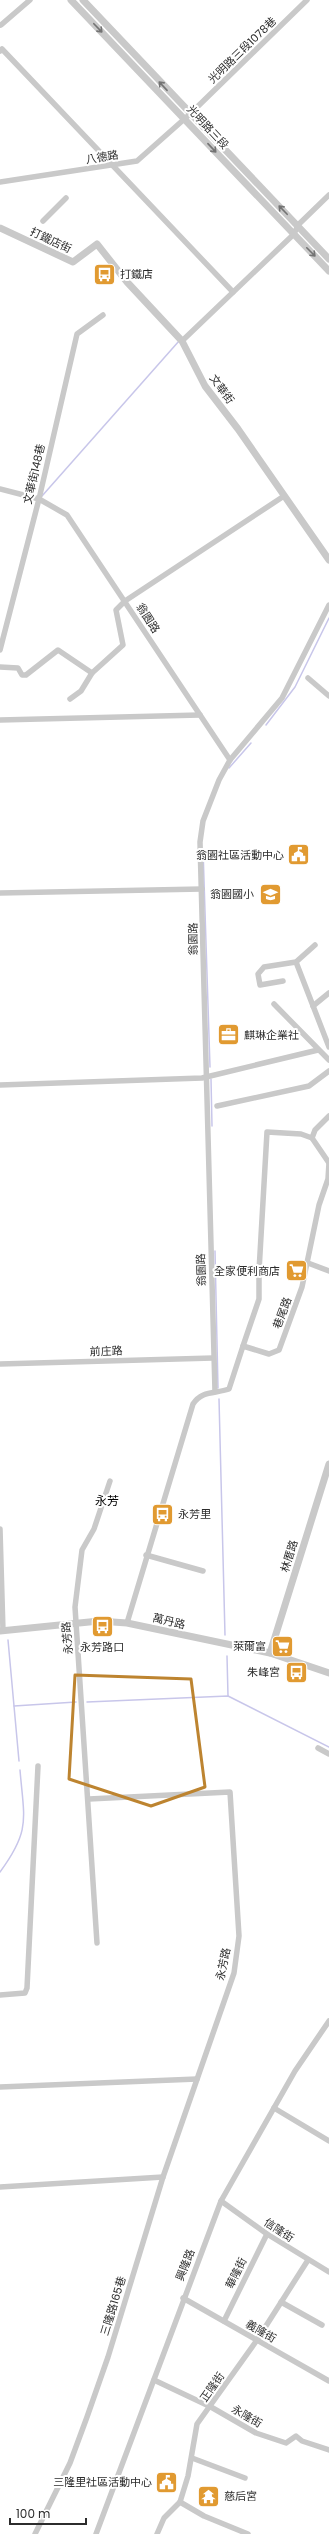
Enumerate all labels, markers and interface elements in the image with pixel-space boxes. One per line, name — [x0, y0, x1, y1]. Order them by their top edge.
street label: 光明路三段1078巷 — [204, 13, 280, 87]
one-way arrow — [93, 23, 102, 33]
one-way arrow — [159, 81, 168, 91]
street label: 光明路三段 — [183, 101, 233, 153]
one-way arrow — [207, 142, 216, 152]
street label: 八德路 — [84, 147, 120, 167]
one-way arrow — [278, 205, 288, 215]
street label: 打鐵店街 — [28, 223, 74, 257]
one-way arrow — [306, 247, 316, 257]
bus stop icon: 打鐵店 — [92, 261, 118, 287]
place label: 打鐵店 — [120, 266, 153, 282]
street label: 文華街 — [206, 371, 238, 407]
street label: 文華街148巷 — [19, 442, 49, 506]
street label: 翁園路 — [132, 600, 164, 636]
public building icon: 翁園社區活動中心 — [286, 842, 312, 868]
place label: 翁園社區活動中心 — [196, 847, 284, 863]
school or university icon: 翁園國小 — [257, 881, 283, 907]
place label: 翁園國小 — [210, 886, 254, 902]
street label: 翁園路 — [185, 922, 201, 956]
office icon: 麒琳企業社 — [216, 1022, 242, 1048]
place label: 麒琳企業社 — [244, 1027, 299, 1043]
street label: 翁園路 — [192, 1253, 210, 1287]
supermarket icon: 全家便利商店 — [283, 1258, 309, 1284]
place label: 全家便利商店 — [214, 1263, 280, 1279]
street label: 巷尾路 — [269, 1295, 295, 1331]
street label: 前庄路 — [89, 1342, 123, 1360]
district label: 永芳 — [95, 1492, 119, 1509]
bus stop icon: 永芳里 — [150, 1501, 176, 1527]
place label: 永芳里 — [178, 1506, 211, 1522]
street label: 林厝路 — [277, 1538, 301, 1574]
street label: 萬丹路 — [151, 1609, 187, 1633]
bus stop icon: 永芳路口 — [89, 1614, 115, 1640]
street label: 永芳路 — [58, 1621, 76, 1655]
supermarket icon: 萊爾富 — [269, 1633, 295, 1659]
place label: 萊爾富 — [233, 1638, 266, 1654]
place label: 永芳路口 — [80, 1639, 124, 1655]
bus stop icon: 朱峰宮 — [283, 1659, 309, 1685]
place label: 朱峰宮 — [247, 1664, 280, 1680]
street label: 永芳路 — [212, 1946, 234, 1982]
street label: 信隆街 — [261, 2214, 297, 2246]
street label: 興隆路 — [172, 2247, 198, 2283]
street label: 華隆街 — [222, 2255, 250, 2291]
street label: 三隆路165巷 — [96, 2274, 130, 2338]
street label: 義隆街 — [243, 2316, 279, 2346]
street label: 正隆街 — [196, 2369, 228, 2405]
street label: 永隆街 — [229, 2401, 265, 2431]
public building icon: 三隆里社區活動中心 — [154, 2469, 180, 2495]
place label: 三隆里社區活動中心 — [53, 2474, 152, 2490]
temple icon: 慈后宮 — [196, 2483, 222, 2509]
place label: 慈后宮 — [224, 2488, 257, 2504]
scale bar — [10, 2500, 86, 2526]
text: 100 m — [16, 2505, 50, 2522]

